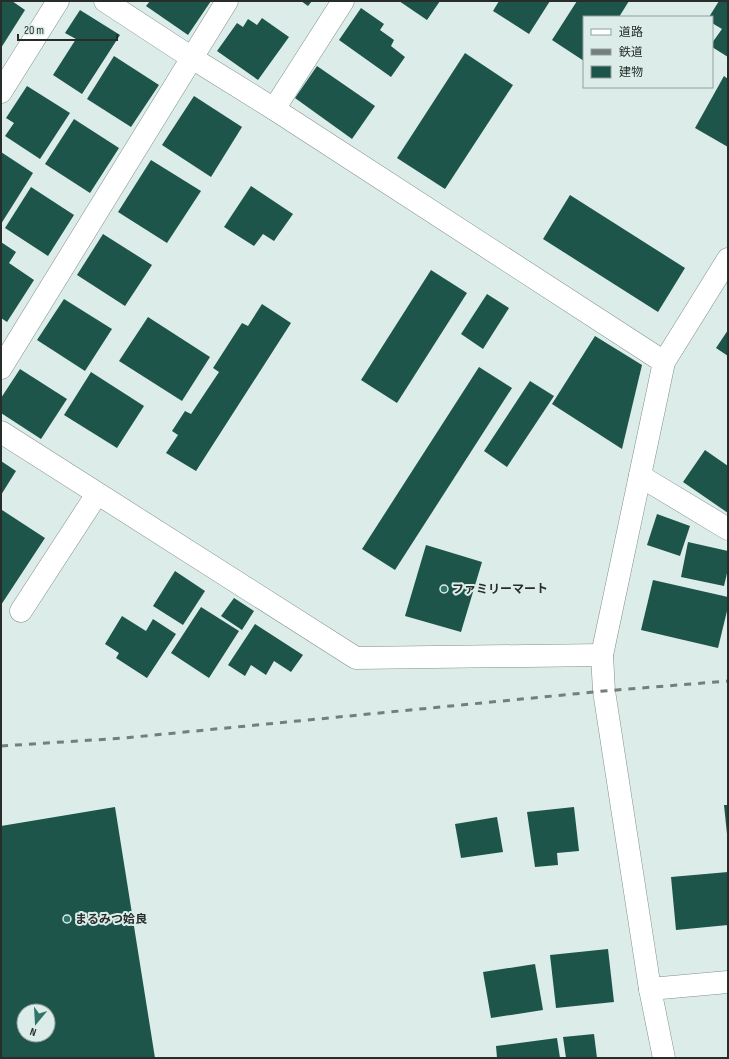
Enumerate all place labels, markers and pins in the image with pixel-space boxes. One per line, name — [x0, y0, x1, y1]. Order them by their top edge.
place label: ファミリーマート — [452, 582, 548, 597]
marker: ファミリーマート — [439, 584, 449, 594]
place label: まるみつ姶良 — [75, 912, 147, 927]
marker: まるみつ姶良 — [62, 914, 72, 924]

